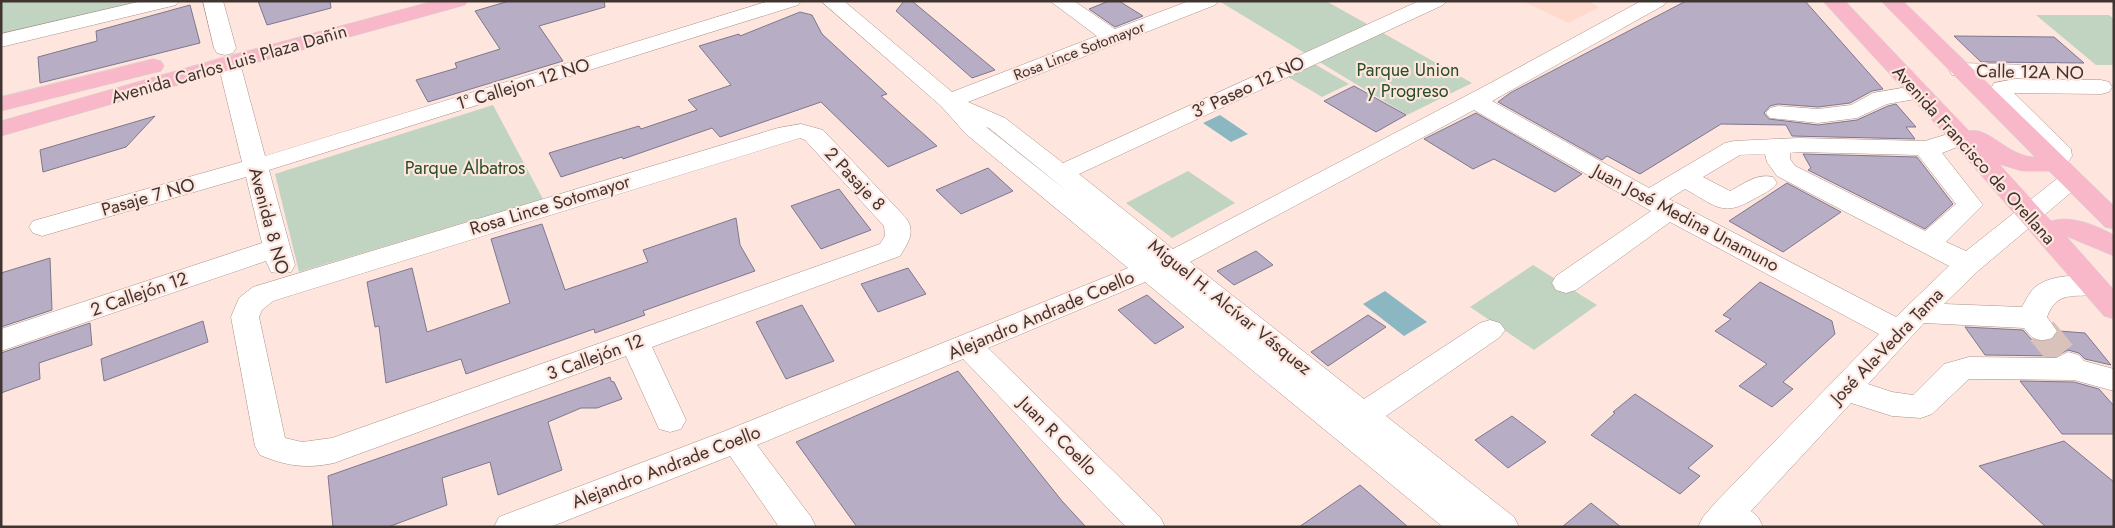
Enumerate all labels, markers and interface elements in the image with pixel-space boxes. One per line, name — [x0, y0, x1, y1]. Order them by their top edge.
street label: Rosa Lince Sotomayor — [1010, 16, 1149, 86]
street label: Avenida Carlos Luis Plaza Dañin — [108, 18, 350, 110]
street label: 3º Paseo 12 NO — [1187, 49, 1309, 125]
street label: 1º Callejon 12 NO — [453, 51, 593, 117]
park label: Parque Union y Progreso — [1357, 57, 1459, 104]
street label: Calle 12A NO — [1976, 58, 2084, 86]
street label: Avenida Francisco de Orellana — [1886, 60, 2062, 250]
street label: 2 Pasaje 8 — [819, 141, 891, 217]
park label: Parque Albatros — [405, 155, 525, 181]
street label: Juan José Medina Unamuno — [1586, 157, 1784, 278]
street label: Avenida 8 NO — [242, 165, 296, 277]
street label: Rosa Lince Sotomayor — [466, 168, 634, 242]
street label: Pasaje 7 NO — [98, 171, 198, 223]
street label: Miguel H. Alcívar Vásquez — [1143, 233, 1318, 382]
street label: Alejandro Andrade Coello — [944, 264, 1138, 366]
street label: 2 Callejón 12 — [87, 265, 191, 323]
street label: José Ala-Vedra Tama — [1823, 282, 1949, 411]
street label: 3 Callejón 12 — [543, 327, 647, 387]
street label: Juan R Coello — [1011, 389, 1103, 481]
street label: Alejandro Andrade Coello — [568, 419, 764, 515]

